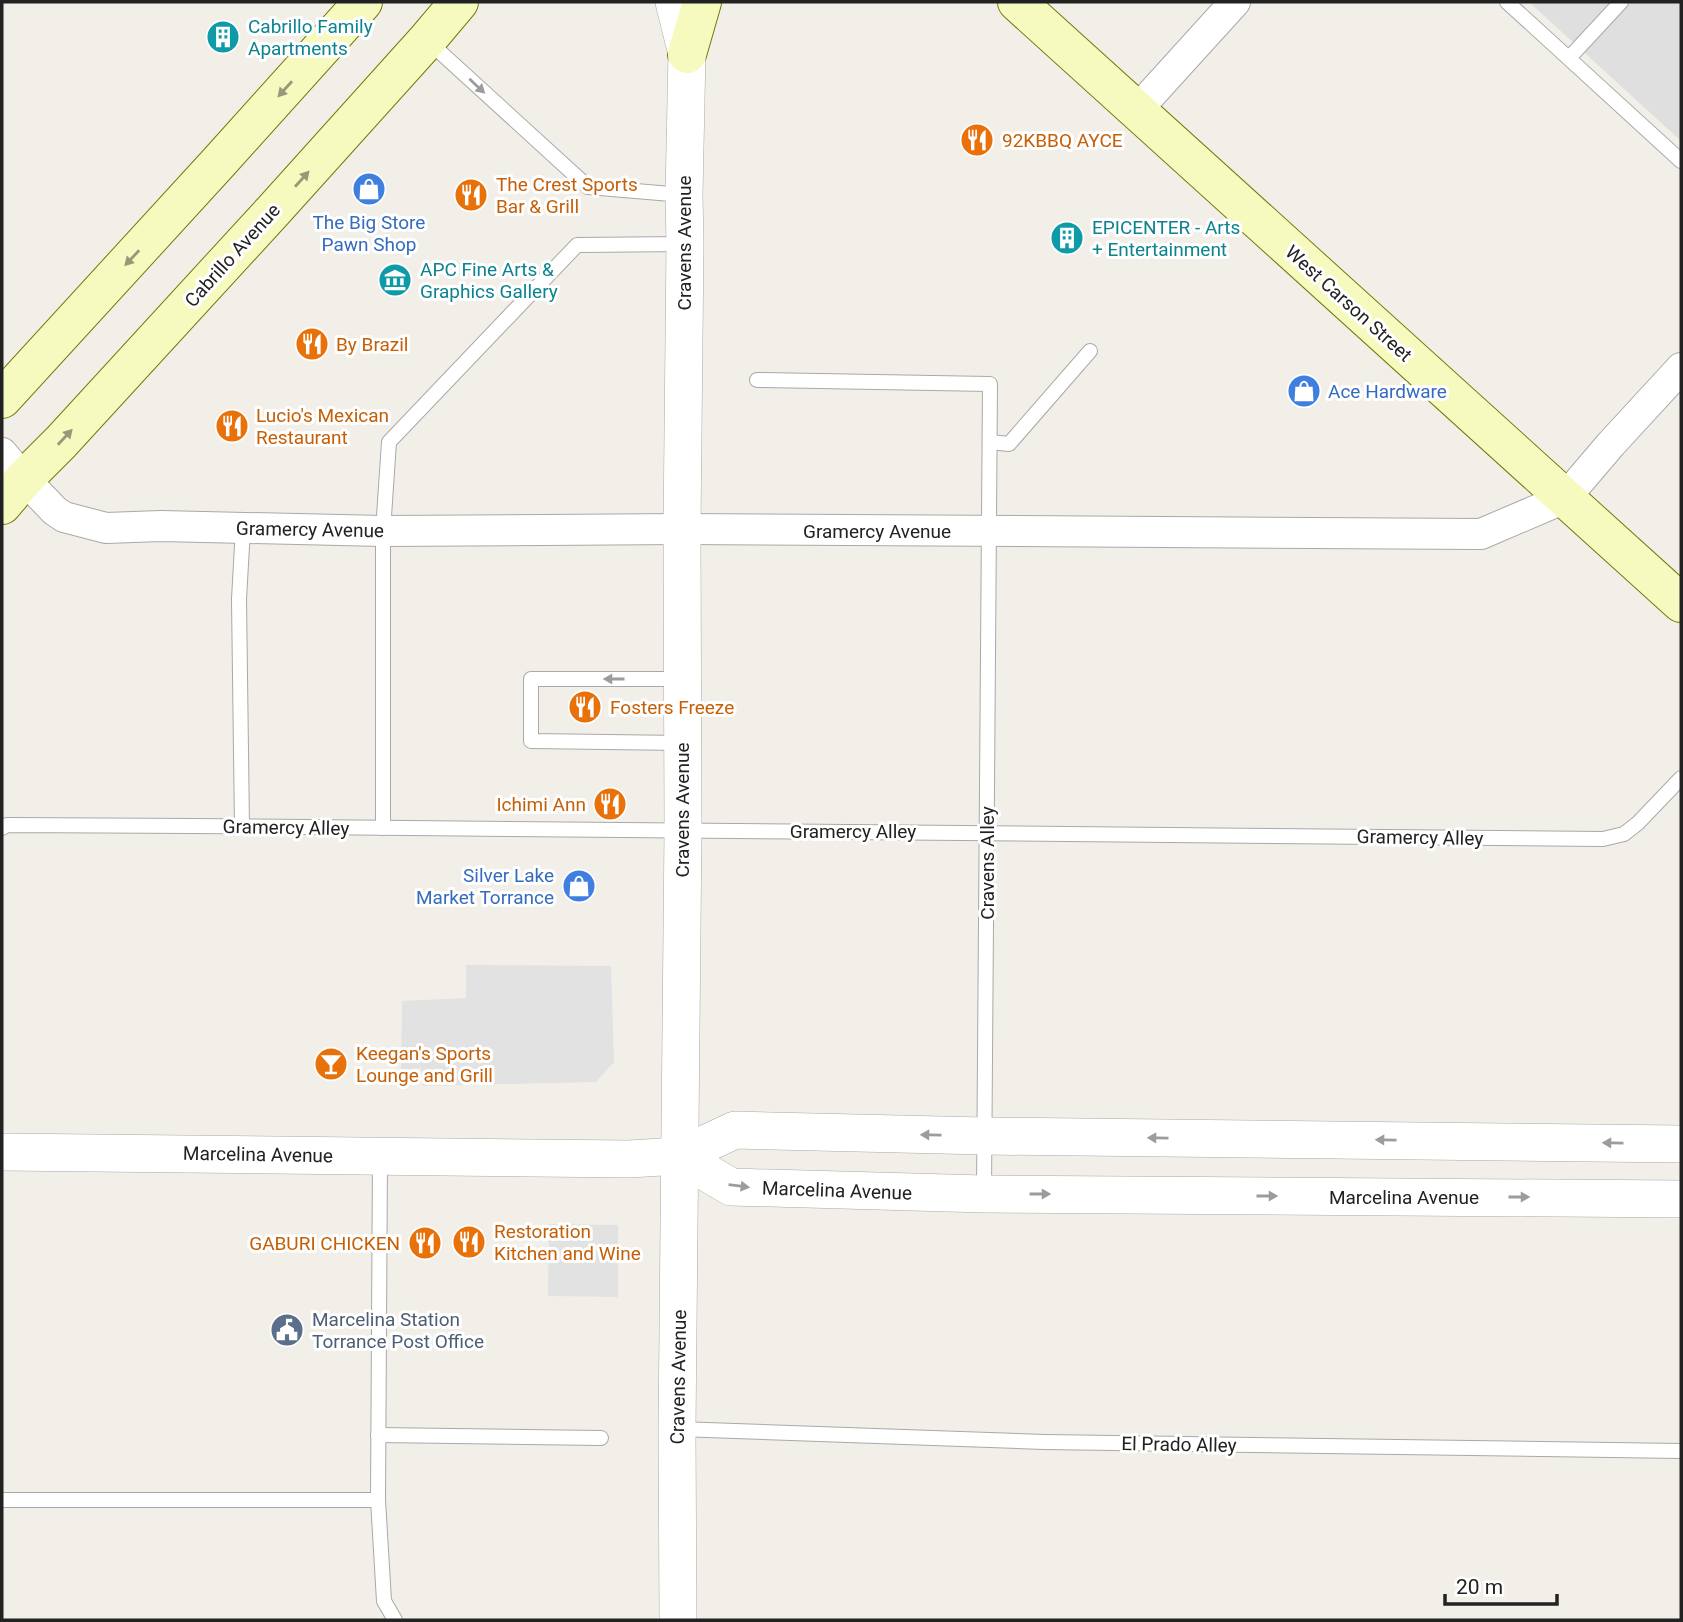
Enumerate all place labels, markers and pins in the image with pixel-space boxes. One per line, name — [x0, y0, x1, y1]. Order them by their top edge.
place label: Cabrillo Family Apartments — [248, 15, 373, 60]
building icon: Cabrillo Family Apartments — [204, 18, 242, 56]
restaurant icon: 92KBBQ AYCE — [958, 121, 996, 159]
place label: 92KBBQ AYCE — [1002, 129, 1123, 152]
shop icon: The Big Store Pawn Shop — [350, 170, 388, 208]
place label: The Crest Sports Bar & Grill — [496, 173, 638, 218]
restaurant icon: The Crest Sports Bar & Grill — [452, 176, 490, 214]
place label: The Big Store Pawn Shop — [313, 211, 425, 256]
place label: EPICENTER - Arts + Entertainment — [1092, 216, 1240, 261]
building icon: EPICENTER - Arts + Entertainment — [1048, 219, 1086, 257]
place label: APC Fine Arts & Graphics Gallery — [420, 258, 558, 303]
museum icon: APC Fine Arts & Graphics Gallery — [376, 261, 414, 299]
restaurant icon: By Brazil — [293, 325, 331, 363]
place label: By Brazil — [336, 333, 408, 356]
shop icon: Ace Hardware — [1285, 372, 1323, 410]
place label: Ace Hardware — [1328, 380, 1447, 403]
place label: Lucio's Mexican Restaurant — [256, 404, 389, 449]
restaurant icon: Lucio's Mexican Restaurant — [213, 407, 251, 445]
restaurant icon: Fosters Freeze — [566, 688, 604, 726]
place label: Fosters Freeze — [610, 696, 734, 719]
restaurant icon: Ichimi Ann — [591, 785, 629, 823]
place label: Ichimi Ann — [496, 793, 586, 816]
place label: Silver Lake Market Torrance — [416, 864, 554, 909]
shop icon: Silver Lake Market Torrance — [560, 867, 598, 905]
place label: Keegan's Sports Lounge and Grill — [356, 1042, 493, 1087]
bar icon: Keegan's Sports Lounge and Grill — [312, 1045, 350, 1083]
place label: Restoration Kitchen and Wine — [494, 1220, 641, 1265]
restaurant icon: Restoration Kitchen and Wine — [450, 1223, 488, 1261]
restaurant icon: GABURI CHICKEN — [406, 1224, 444, 1262]
place label: GABURI CHICKEN — [249, 1232, 400, 1255]
place label: Marcelina Station Torrance Post Office — [312, 1308, 484, 1353]
public building icon: Marcelina Station Torrance Post Office — [268, 1311, 306, 1349]

